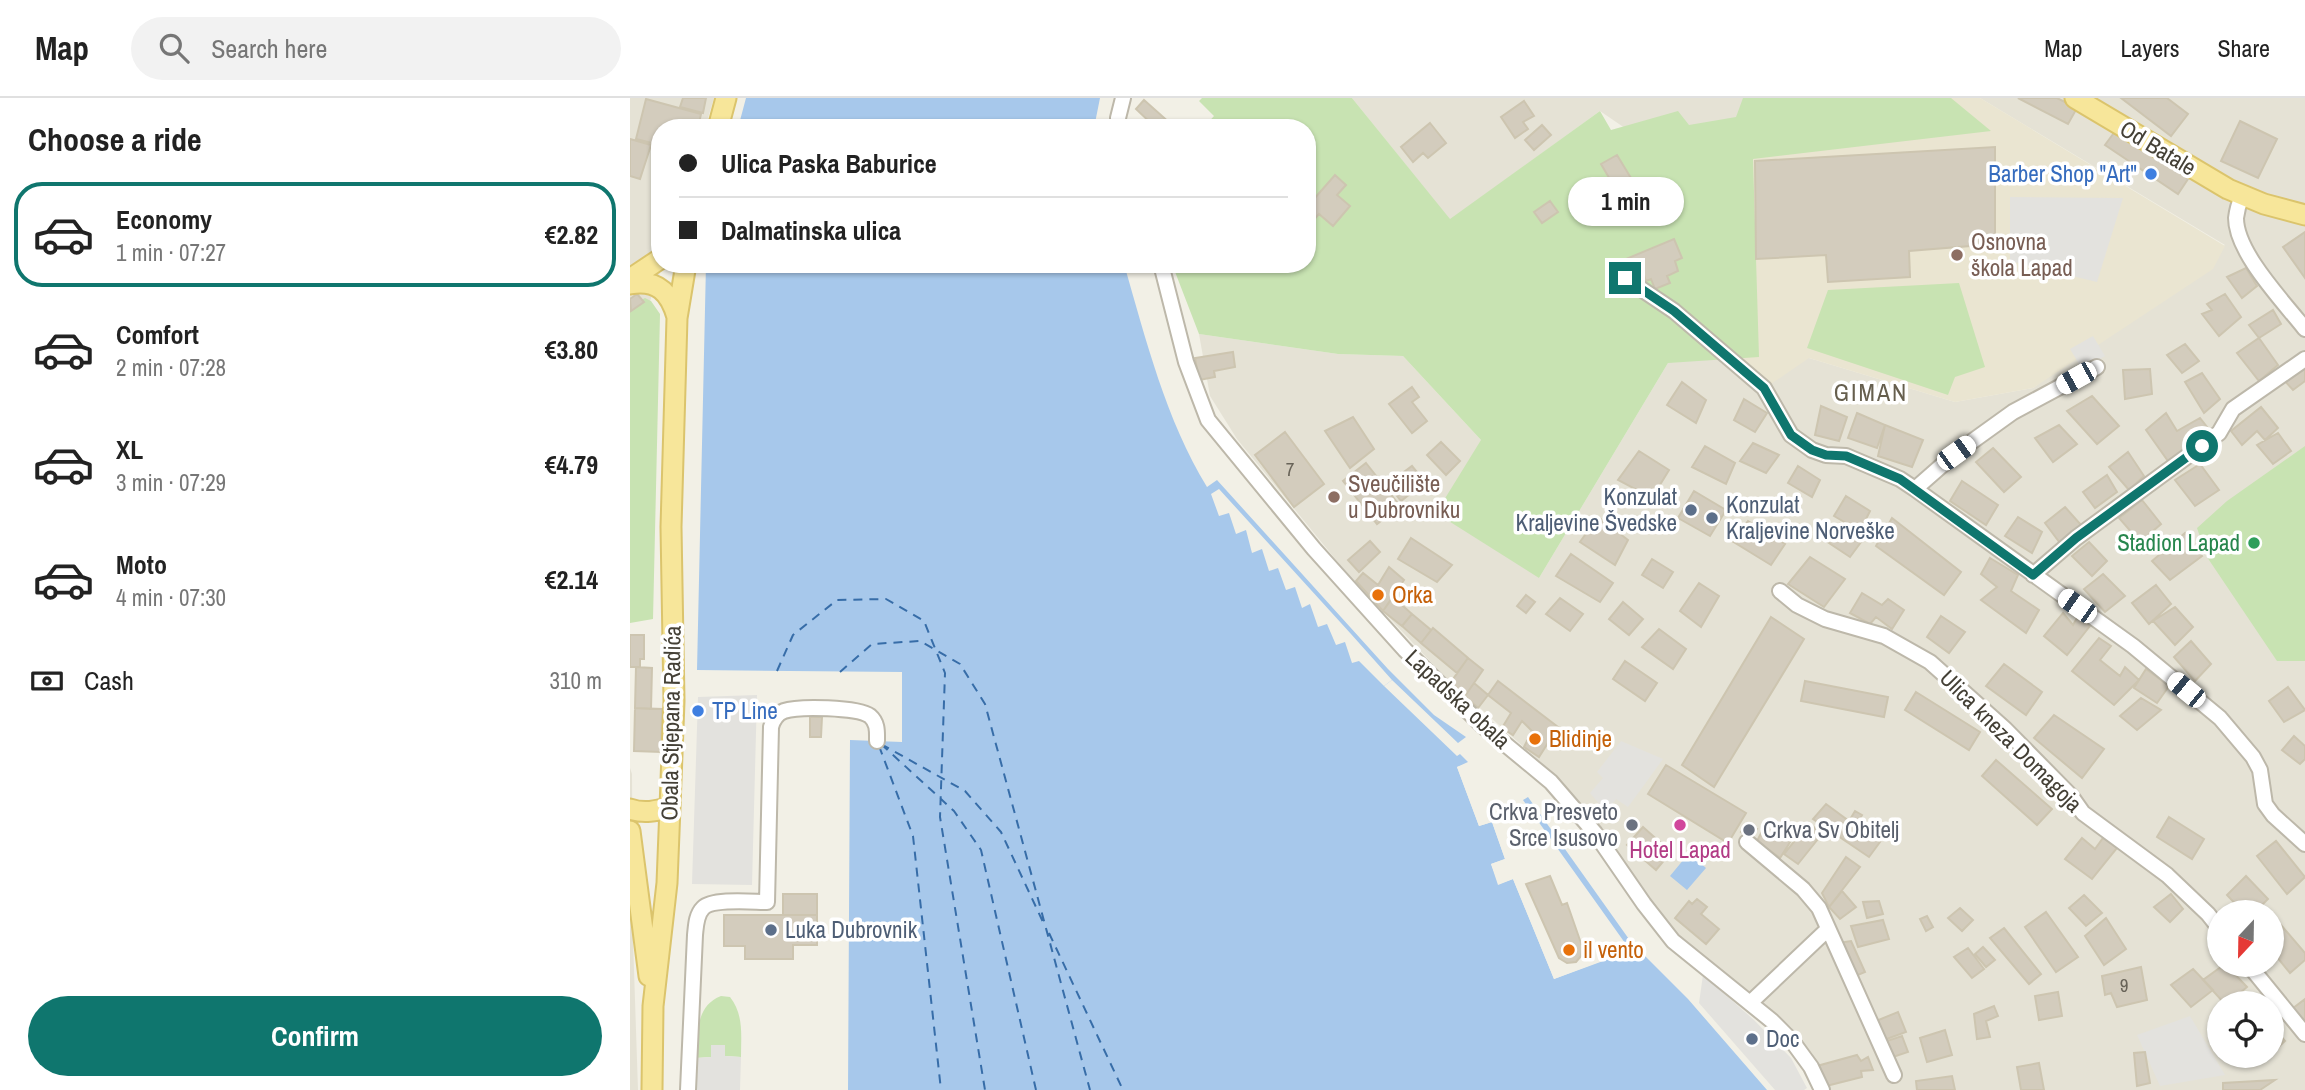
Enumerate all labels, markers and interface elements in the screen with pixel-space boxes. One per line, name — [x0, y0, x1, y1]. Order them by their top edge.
search box — [131, 17, 621, 80]
text: Map — [35, 26, 89, 70]
icon: search — [155, 29, 193, 67]
text: Search here — [211, 31, 327, 66]
text: Map — [2044, 32, 2082, 64]
text: Layers — [2120, 32, 2179, 64]
text: Share — [2217, 32, 2270, 64]
street label: Od Batale — [2114, 113, 2202, 182]
text: Choose a ride — [28, 118, 202, 161]
text: Ulica Paska Baburice — [721, 146, 937, 181]
place label: Barber Shop "Art" — [1988, 158, 2137, 189]
marker: Barber Shop "Art" — [2143, 166, 2159, 182]
callout: 1 min — [1567, 176, 1683, 226]
text: 1 min — [1601, 186, 1651, 217]
text: Economy — [116, 202, 212, 237]
icon: car — [32, 203, 95, 266]
text: Dalmatinska ulica — [721, 213, 901, 248]
text: €2.82 — [545, 217, 598, 252]
place label: Osnovna škola Lapad — [1971, 226, 2073, 283]
text: 1 min · 07:27 — [116, 237, 226, 268]
marker: Osnovna škola Lapad — [1949, 247, 1965, 263]
route end — [1609, 262, 1641, 294]
text: Comfort — [116, 317, 199, 352]
icon: car — [32, 318, 95, 381]
text: €3.80 — [545, 332, 598, 367]
text: 2 min · 07:28 — [116, 352, 226, 383]
car — [2053, 359, 2100, 397]
district label: GIMAN — [1834, 376, 1908, 408]
route start — [2186, 430, 2218, 462]
text: XL — [116, 432, 143, 467]
car — [1933, 432, 1980, 474]
icon: car — [32, 433, 95, 496]
text: €4.79 — [545, 447, 598, 482]
house number: 7 — [1286, 456, 1295, 482]
text: 3 min · 07:29 — [116, 467, 226, 498]
place label: Sveučilište u Dubrovniku — [1348, 468, 1460, 525]
place label: Konzulat Kraljevine Švedske — [1516, 481, 1677, 538]
marker: Sveučilište u Dubrovniku — [1326, 489, 1342, 505]
place label: Konzulat Kraljevine Norveške — [1726, 489, 1895, 546]
marker: Konzulat Kraljevine Švedske — [1683, 502, 1699, 518]
marker: Konzulat Kraljevine Norveške — [1704, 510, 1720, 526]
place label: Stadion Lapad — [2117, 527, 2240, 558]
marker: Stadion Lapad — [2246, 535, 2262, 551]
text: Moto — [116, 547, 167, 582]
icon: car — [32, 548, 95, 611]
text: €2.14 — [545, 562, 598, 597]
place label: Orka — [1392, 579, 1433, 610]
text: 4 min · 07:30 — [116, 582, 226, 613]
car — [2054, 585, 2101, 627]
marker: Orka — [1370, 587, 1386, 603]
street label: Obala Stjepana Radića — [653, 625, 688, 821]
street label: Lapadska obala — [1399, 642, 1518, 756]
icon: cash — [28, 662, 66, 700]
text: Cash — [84, 663, 134, 698]
street label: Ulica kneza Domagoja — [1933, 663, 2090, 819]
text: 310 m — [550, 665, 602, 696]
car — [2164, 669, 2209, 711]
place label: TP Line — [712, 695, 778, 726]
marker: TP Line — [690, 703, 706, 719]
place label: Blidinje — [1549, 723, 1612, 754]
marker: Blidinje — [1527, 731, 1543, 747]
place label: Crkva Presveto Srce Isusovo — [1489, 796, 1618, 853]
place label: Crkva Sv Obitelj — [1763, 814, 1899, 845]
marker: Crkva Presveto Srce Isusovo — [1624, 817, 1640, 833]
marker: Hotel Lapad — [1672, 817, 1688, 833]
marker: Crkva Sv Obitelj — [1741, 822, 1757, 838]
place label: Hotel Lapad — [1629, 834, 1731, 865]
north arrow — [2207, 900, 2284, 976]
map controls — [2207, 900, 2284, 1068]
place label: Luka Dubrovnik — [785, 914, 918, 945]
marker: Luka Dubrovnik — [763, 922, 779, 938]
place label: il vento — [1583, 934, 1644, 965]
marker: il vento — [1561, 942, 1577, 958]
house number: 9 — [2120, 972, 2128, 998]
button: locate — [2207, 991, 2284, 1068]
button: Confirm — [28, 996, 602, 1076]
place label: Doc — [1766, 1023, 1800, 1054]
marker: Doc — [1744, 1031, 1760, 1047]

